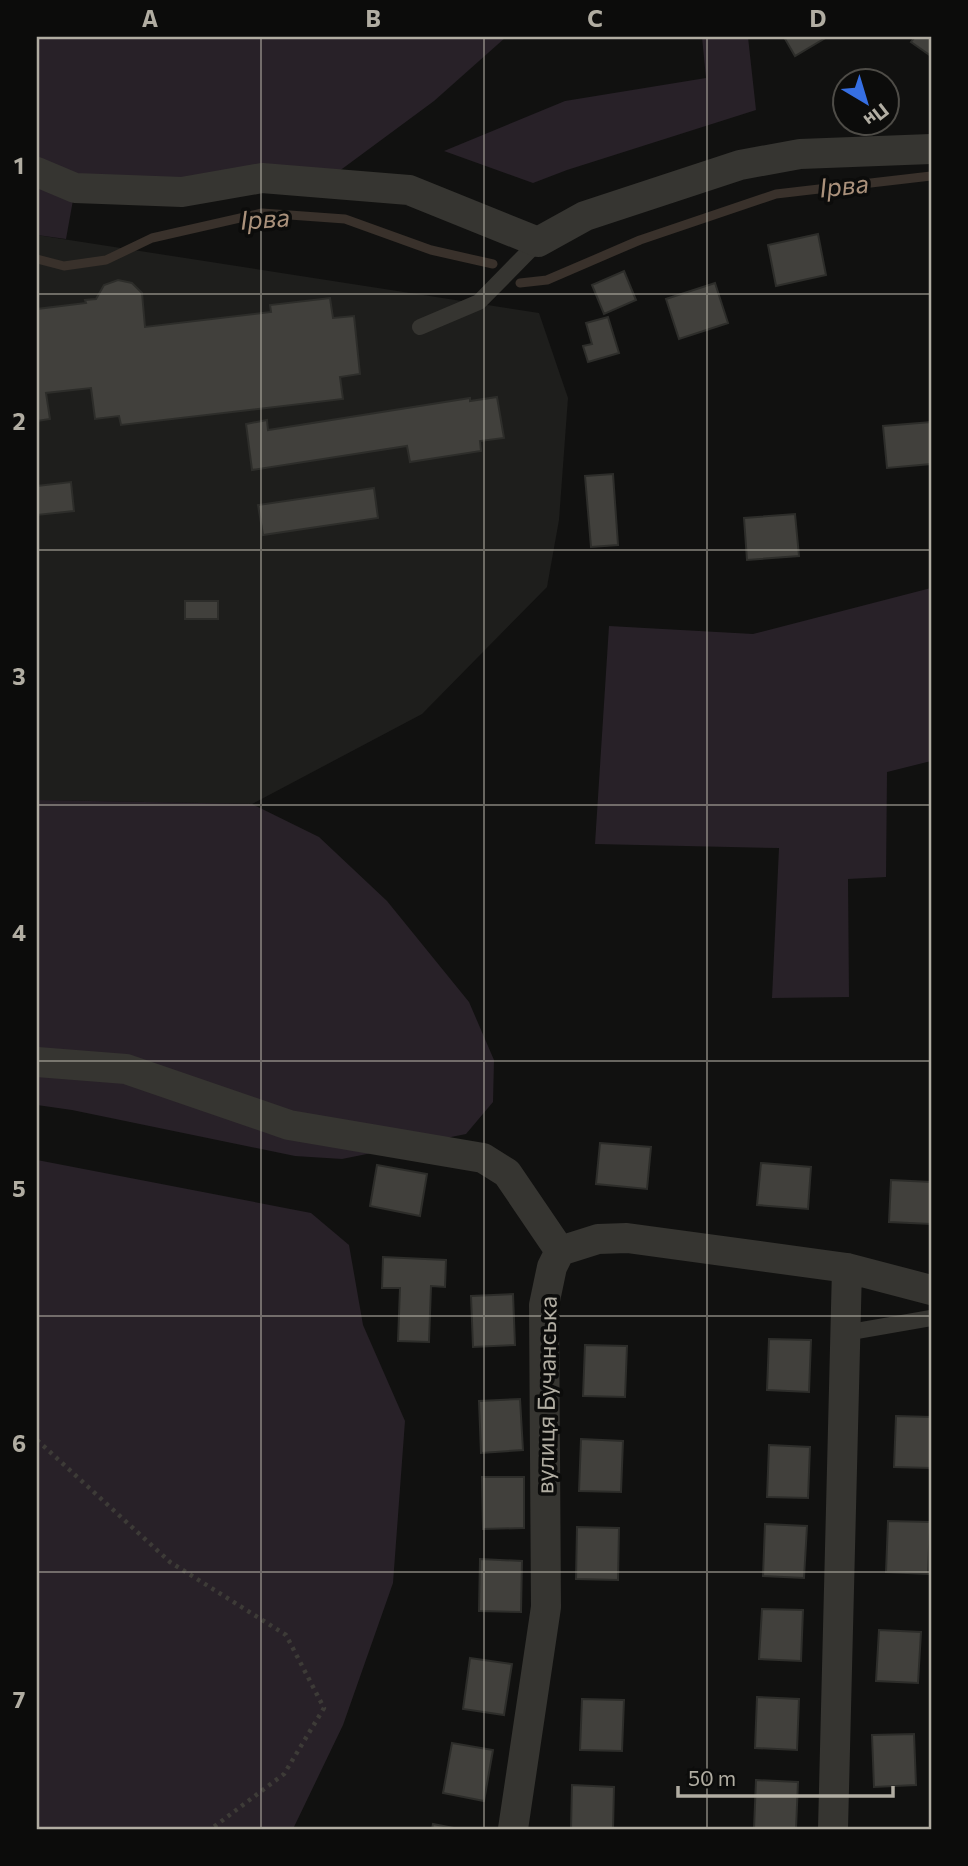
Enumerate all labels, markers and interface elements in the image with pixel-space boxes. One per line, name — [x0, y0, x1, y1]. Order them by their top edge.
text: A — [142, 4, 159, 32]
text: B — [365, 4, 381, 32]
text: C — [587, 4, 603, 32]
text: D — [810, 4, 827, 32]
north arrow — [832, 66, 902, 136]
text: Пн — [860, 99, 894, 133]
text: 1 — [14, 151, 24, 179]
water label: Ірва — [817, 166, 870, 203]
water label: Ірва — [239, 200, 291, 235]
text: 2 — [12, 407, 26, 435]
text: 3 — [12, 662, 26, 690]
text: 4 — [12, 918, 26, 946]
text: 5 — [12, 1174, 26, 1202]
street label: вулиця Бучанська — [529, 1296, 562, 1494]
text: 6 — [12, 1429, 26, 1457]
text: 7 — [13, 1685, 25, 1713]
scale bar — [678, 1754, 893, 1798]
text: 50 m — [688, 1765, 736, 1790]

